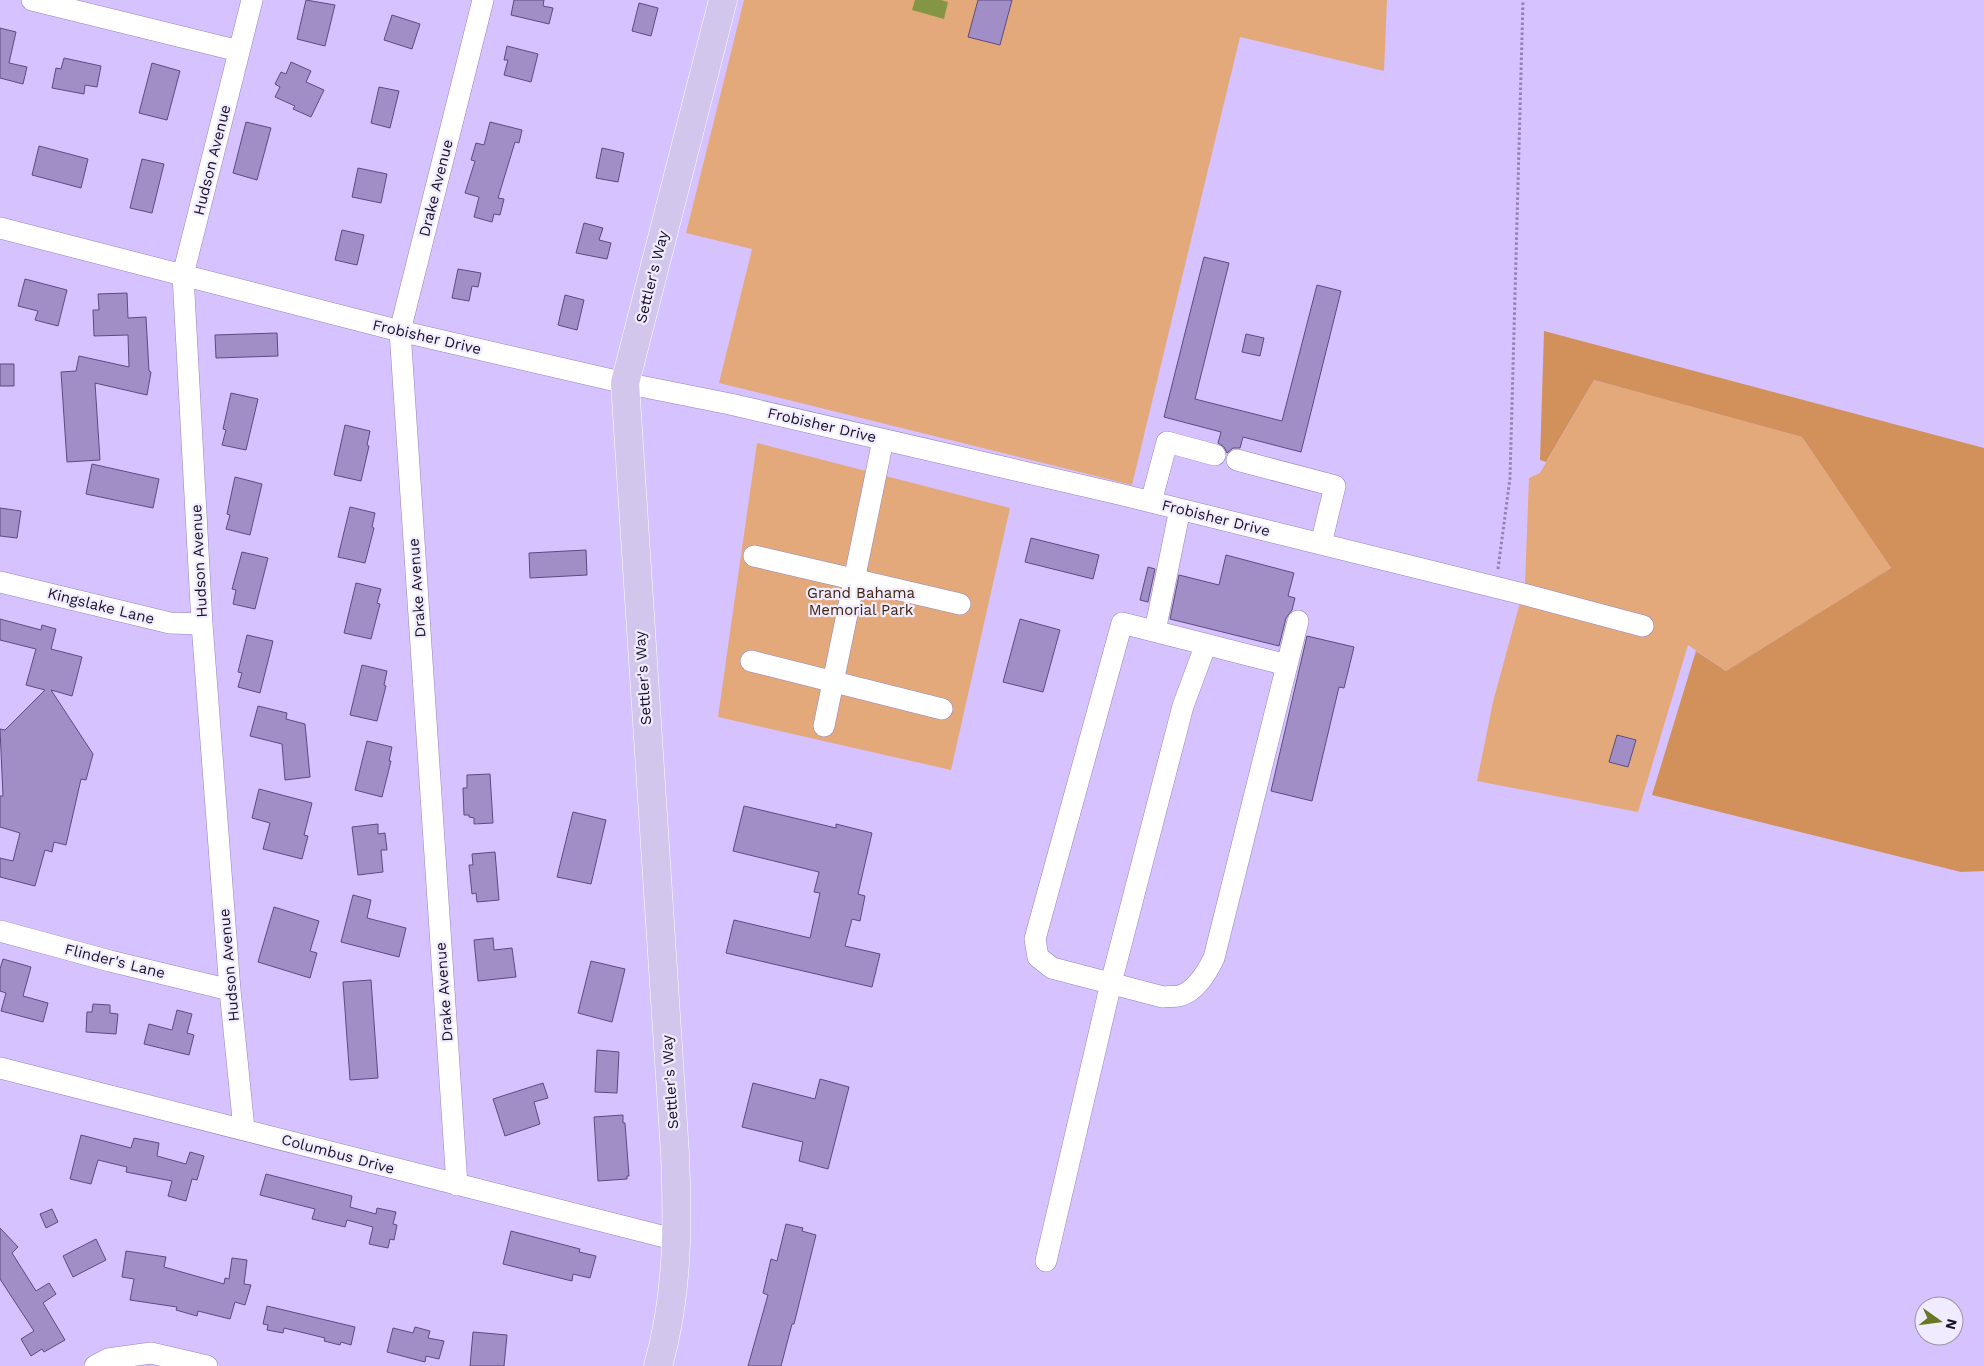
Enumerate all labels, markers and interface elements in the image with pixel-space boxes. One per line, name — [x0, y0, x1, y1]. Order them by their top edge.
street label: Hudson Avenue — [190, 103, 234, 217]
street label: Drake Avenue — [415, 137, 457, 239]
street label: Settler's Way — [632, 229, 672, 325]
street label: Frobisher Drive — [371, 316, 483, 358]
street label: Frobisher Drive — [766, 404, 878, 446]
street label: Frobisher Drive — [1160, 496, 1272, 540]
street label: Hudson Avenue — [187, 504, 211, 618]
street label: Drake Avenue — [405, 538, 429, 638]
street label: Kingslake Lane — [46, 584, 156, 628]
park label: Grand Bahama Memorial Park — [807, 584, 915, 619]
street label: Settler's Way — [631, 630, 655, 726]
street label: Hudson Avenue — [215, 908, 243, 1022]
street label: Flinder's Lane — [63, 940, 167, 982]
street label: Drake Avenue — [432, 942, 456, 1042]
street label: Settler's Way — [658, 1034, 682, 1130]
street label: Columbus Drive — [279, 1130, 397, 1178]
north arrow — [1914, 1296, 1964, 1346]
text: N — [1943, 1317, 1961, 1331]

